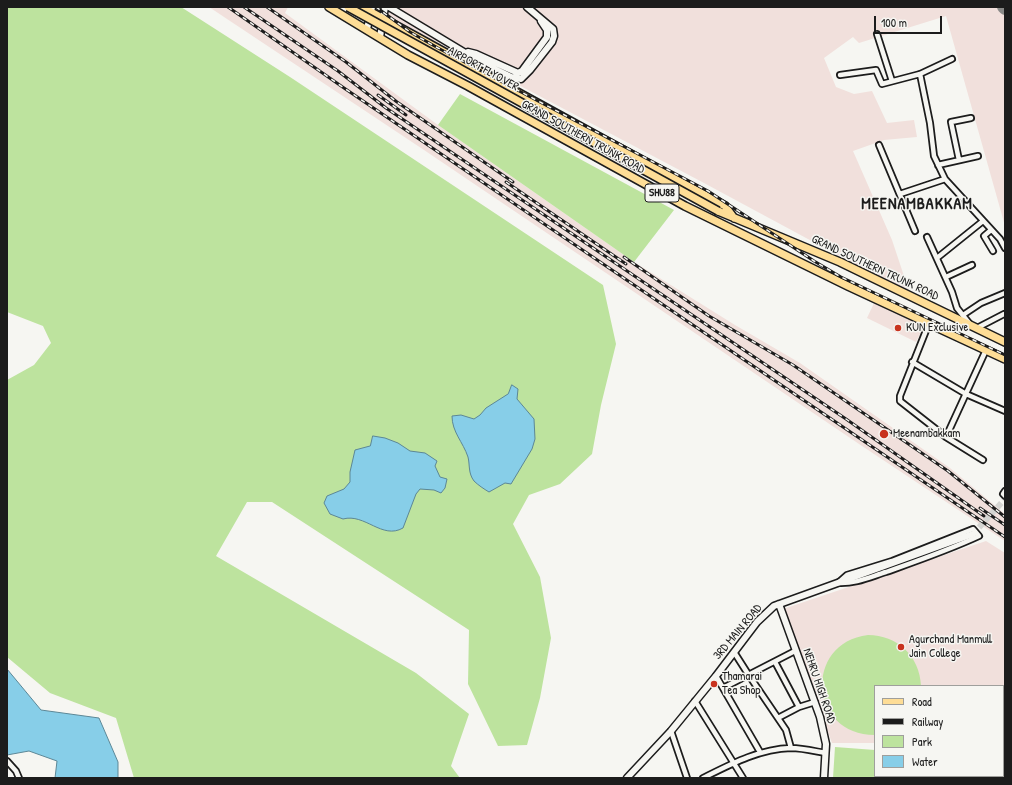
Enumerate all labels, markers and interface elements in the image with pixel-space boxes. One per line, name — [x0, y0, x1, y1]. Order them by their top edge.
scale bar — [876, 8, 944, 34]
text: 100 m — [881, 14, 907, 31]
street label: AIRPORT FLYOVER — [445, 44, 521, 94]
street label: GRAND SOUTHERN TRUNK ROAD — [519, 97, 647, 177]
road number: SHU88 — [645, 184, 679, 202]
district label: MEENAMBAKKAM — [861, 195, 973, 215]
street label: GRAND SOUTHERN TRUNK ROAD — [809, 232, 941, 304]
place label: KUN Exclusive — [906, 321, 968, 335]
marker: KUN Exclusive — [893, 323, 903, 333]
place label: Meenambakkam — [893, 427, 960, 441]
marker: Meenambakkam — [878, 428, 890, 440]
street label: 3RD MAIN ROAD — [711, 601, 765, 663]
place label: Agurchand Manmull Jain College — [909, 633, 992, 661]
marker: Agurchand Manmull Jain College — [896, 642, 906, 652]
street label: NEHRU HIGH ROAD — [799, 647, 839, 725]
place label: Thamarai Tea Shop — [722, 670, 762, 698]
marker: Thamarai Tea Shop — [709, 679, 719, 689]
legend — [874, 685, 1004, 777]
text: Road — [912, 693, 932, 710]
text: Railway — [912, 713, 943, 730]
text: Park — [912, 733, 932, 750]
text: Water — [912, 753, 938, 770]

